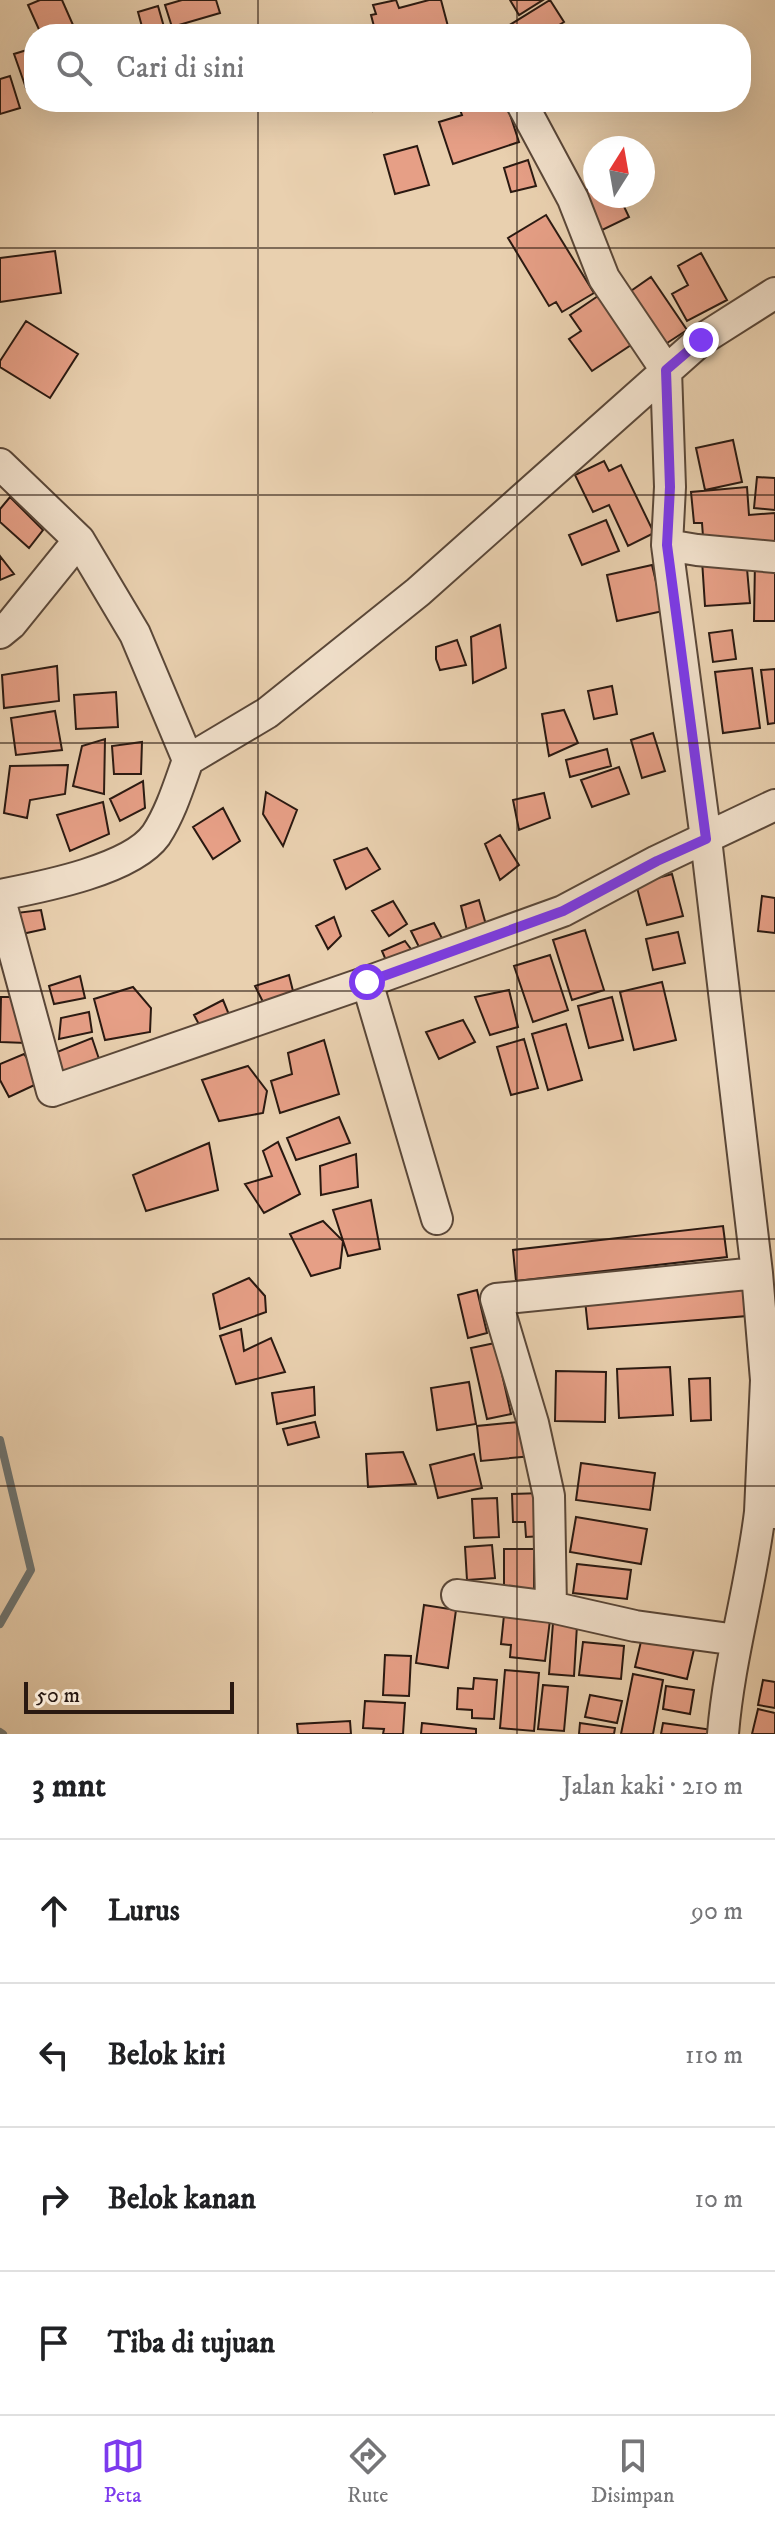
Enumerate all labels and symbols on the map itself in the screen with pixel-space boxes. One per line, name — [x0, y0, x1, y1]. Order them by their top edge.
north arrow — [583, 136, 655, 208]
route end — [683, 322, 719, 358]
route start — [349, 964, 385, 1000]
scale bar — [24, 1678, 234, 1714]

